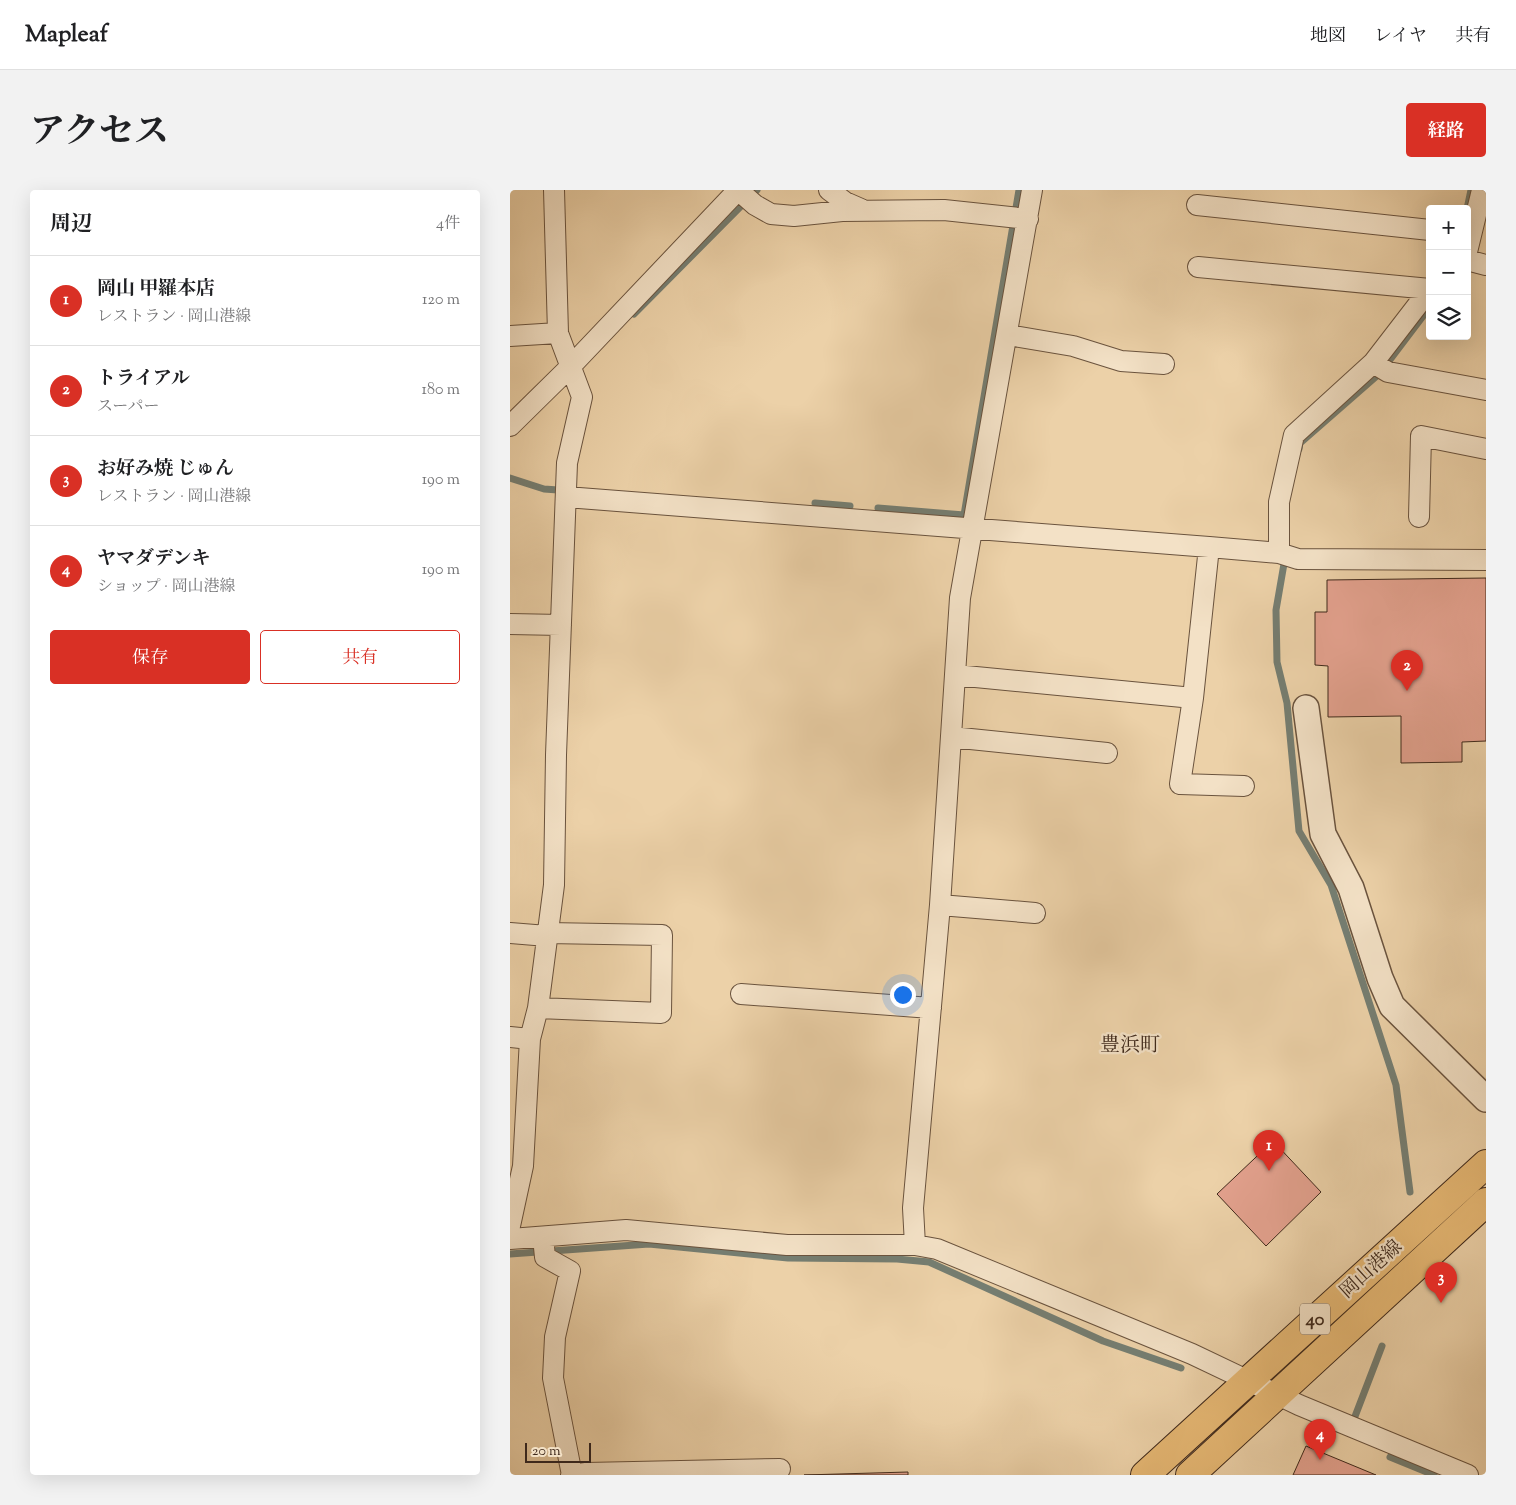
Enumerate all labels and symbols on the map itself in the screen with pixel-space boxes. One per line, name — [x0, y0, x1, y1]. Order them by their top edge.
pin: 2 — [1391, 650, 1423, 691]
your location — [890, 982, 916, 1008]
district label: 豊浜町 — [1100, 1032, 1160, 1061]
pin: 1 — [1253, 1130, 1285, 1171]
street label: 岡山港線 — [1334, 1234, 1409, 1305]
pin: 3 — [1425, 1262, 1457, 1303]
road number: 40 — [1300, 1304, 1330, 1334]
pin: 4 — [1304, 1419, 1336, 1460]
scale bar — [525, 1440, 591, 1463]

